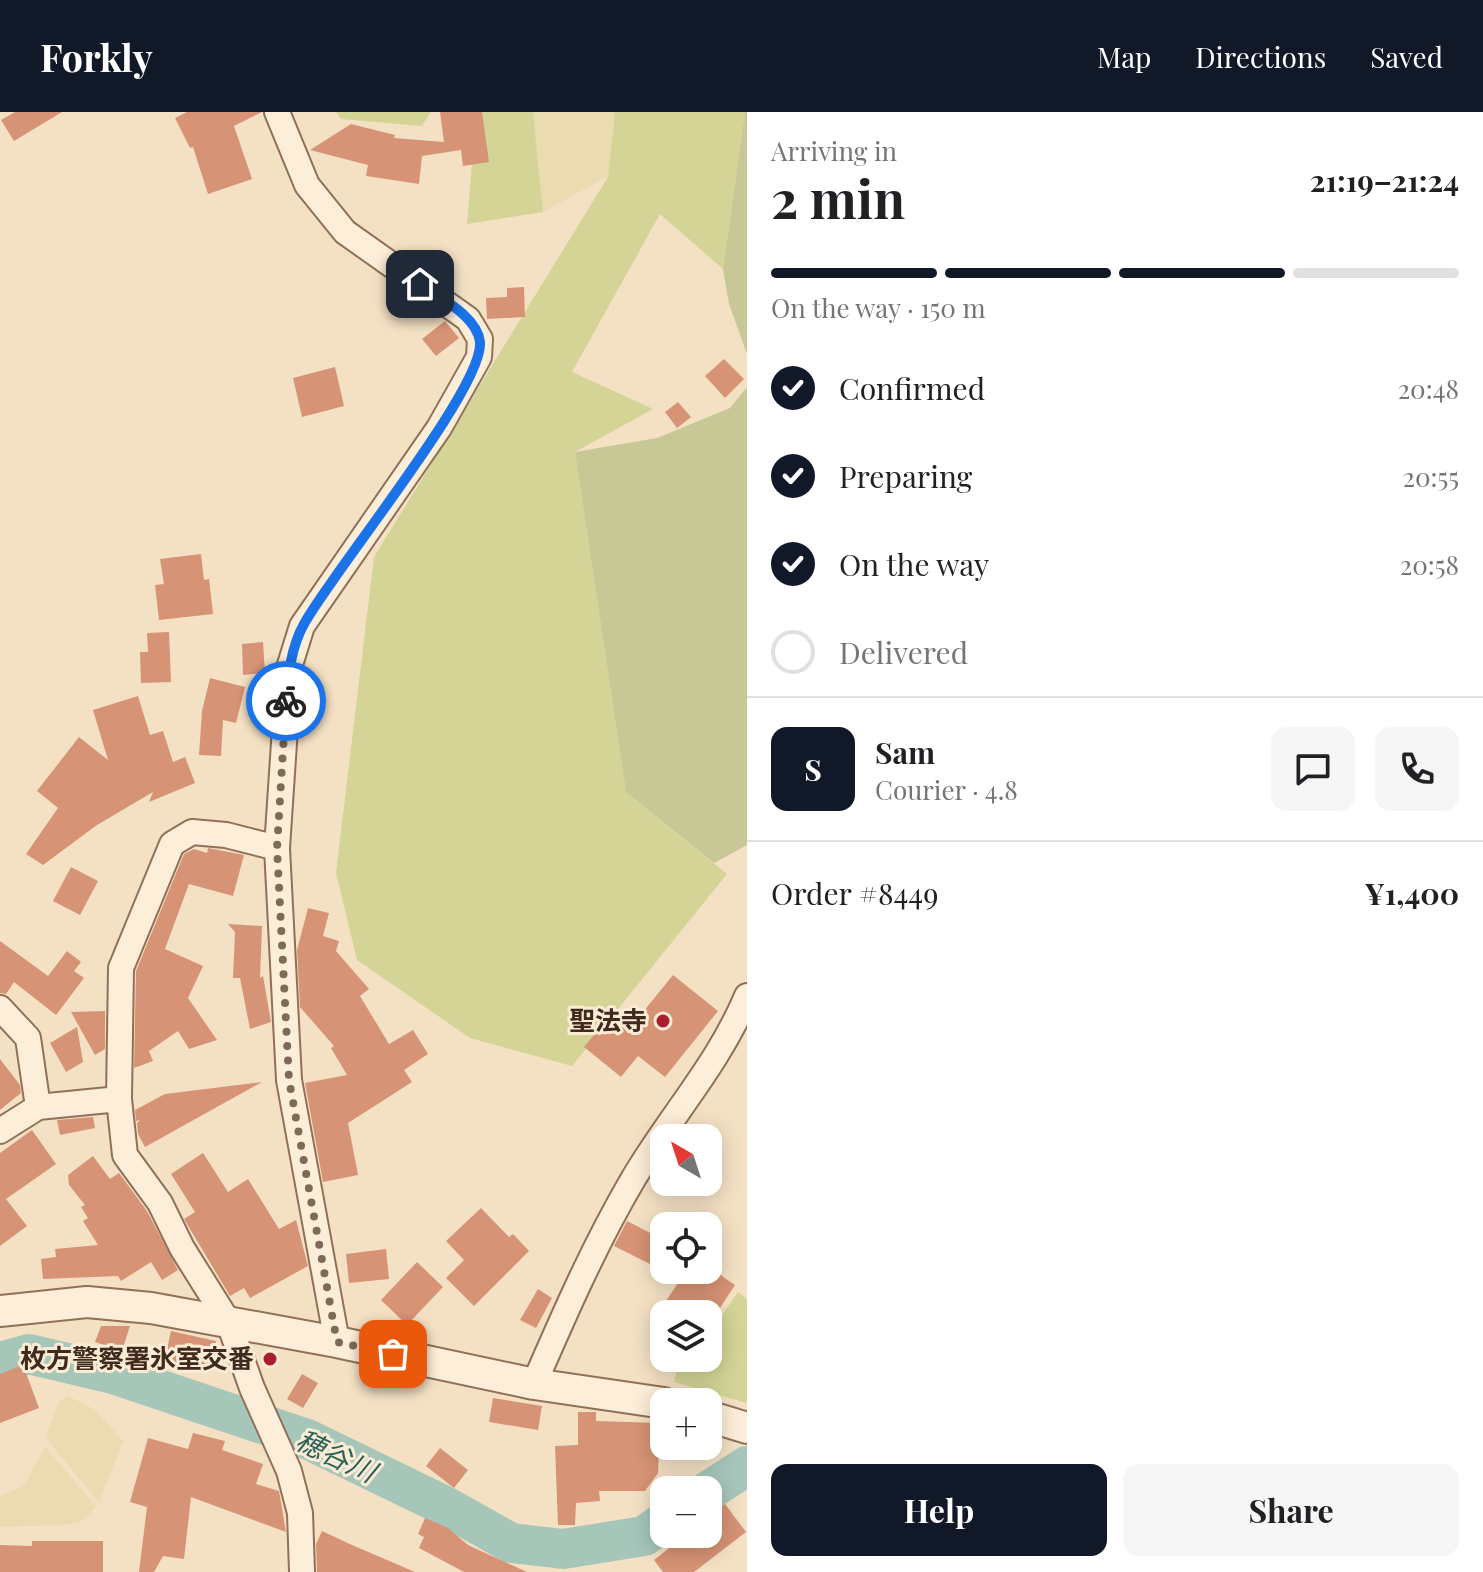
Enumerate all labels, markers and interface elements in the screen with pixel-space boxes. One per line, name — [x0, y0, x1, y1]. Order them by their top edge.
text: Forkly — [40, 31, 153, 82]
text: Map — [1097, 38, 1151, 75]
text: Directions — [1195, 38, 1326, 75]
text: Saved — [1370, 38, 1443, 75]
text: Arriving in — [771, 133, 897, 168]
text: 21:19–21:24 — [1310, 160, 1459, 200]
text: 2 min — [771, 163, 905, 232]
pin — [386, 250, 454, 318]
icon: home — [398, 262, 442, 306]
text: On the way · 150 m — [771, 290, 986, 325]
icon: check — [771, 366, 815, 410]
text: Confirmed — [839, 368, 985, 408]
text: 20:48 — [1398, 371, 1459, 406]
icon: check — [771, 454, 815, 498]
text: Preparing — [839, 456, 972, 496]
text: 20:55 — [1402, 459, 1459, 494]
icon: check — [771, 542, 815, 586]
text: On the way — [839, 544, 989, 584]
text: 20:58 — [1400, 547, 1459, 582]
text: Delivered — [839, 632, 968, 672]
courier — [246, 661, 326, 741]
icon: bike — [264, 679, 308, 723]
button: chat — [1271, 727, 1355, 811]
button: phone — [1375, 727, 1459, 811]
text: Sam — [875, 732, 935, 772]
text: S — [804, 749, 822, 789]
text: Courier · 4.8 — [875, 772, 1018, 807]
text: Order #8449 — [771, 873, 938, 913]
text: ¥1,400 — [1365, 873, 1459, 913]
place label: 聖法寺 — [569, 1002, 647, 1037]
marker: 聖法寺 — [654, 1012, 672, 1030]
north arrow — [650, 1124, 722, 1196]
map controls — [650, 1124, 722, 1548]
button: locate — [650, 1212, 722, 1284]
button: layers — [650, 1300, 722, 1372]
pin — [359, 1320, 427, 1388]
icon: bag — [371, 1332, 415, 1376]
place label: 枚方警察署氷室交番 — [20, 1340, 254, 1375]
marker: 枚方警察署氷室交番 — [261, 1350, 279, 1368]
button: + — [650, 1388, 722, 1460]
water label: 穂谷川 — [291, 1420, 385, 1490]
button: Help — [771, 1464, 1107, 1556]
button: Share — [1123, 1464, 1459, 1556]
button: − — [650, 1476, 722, 1548]

